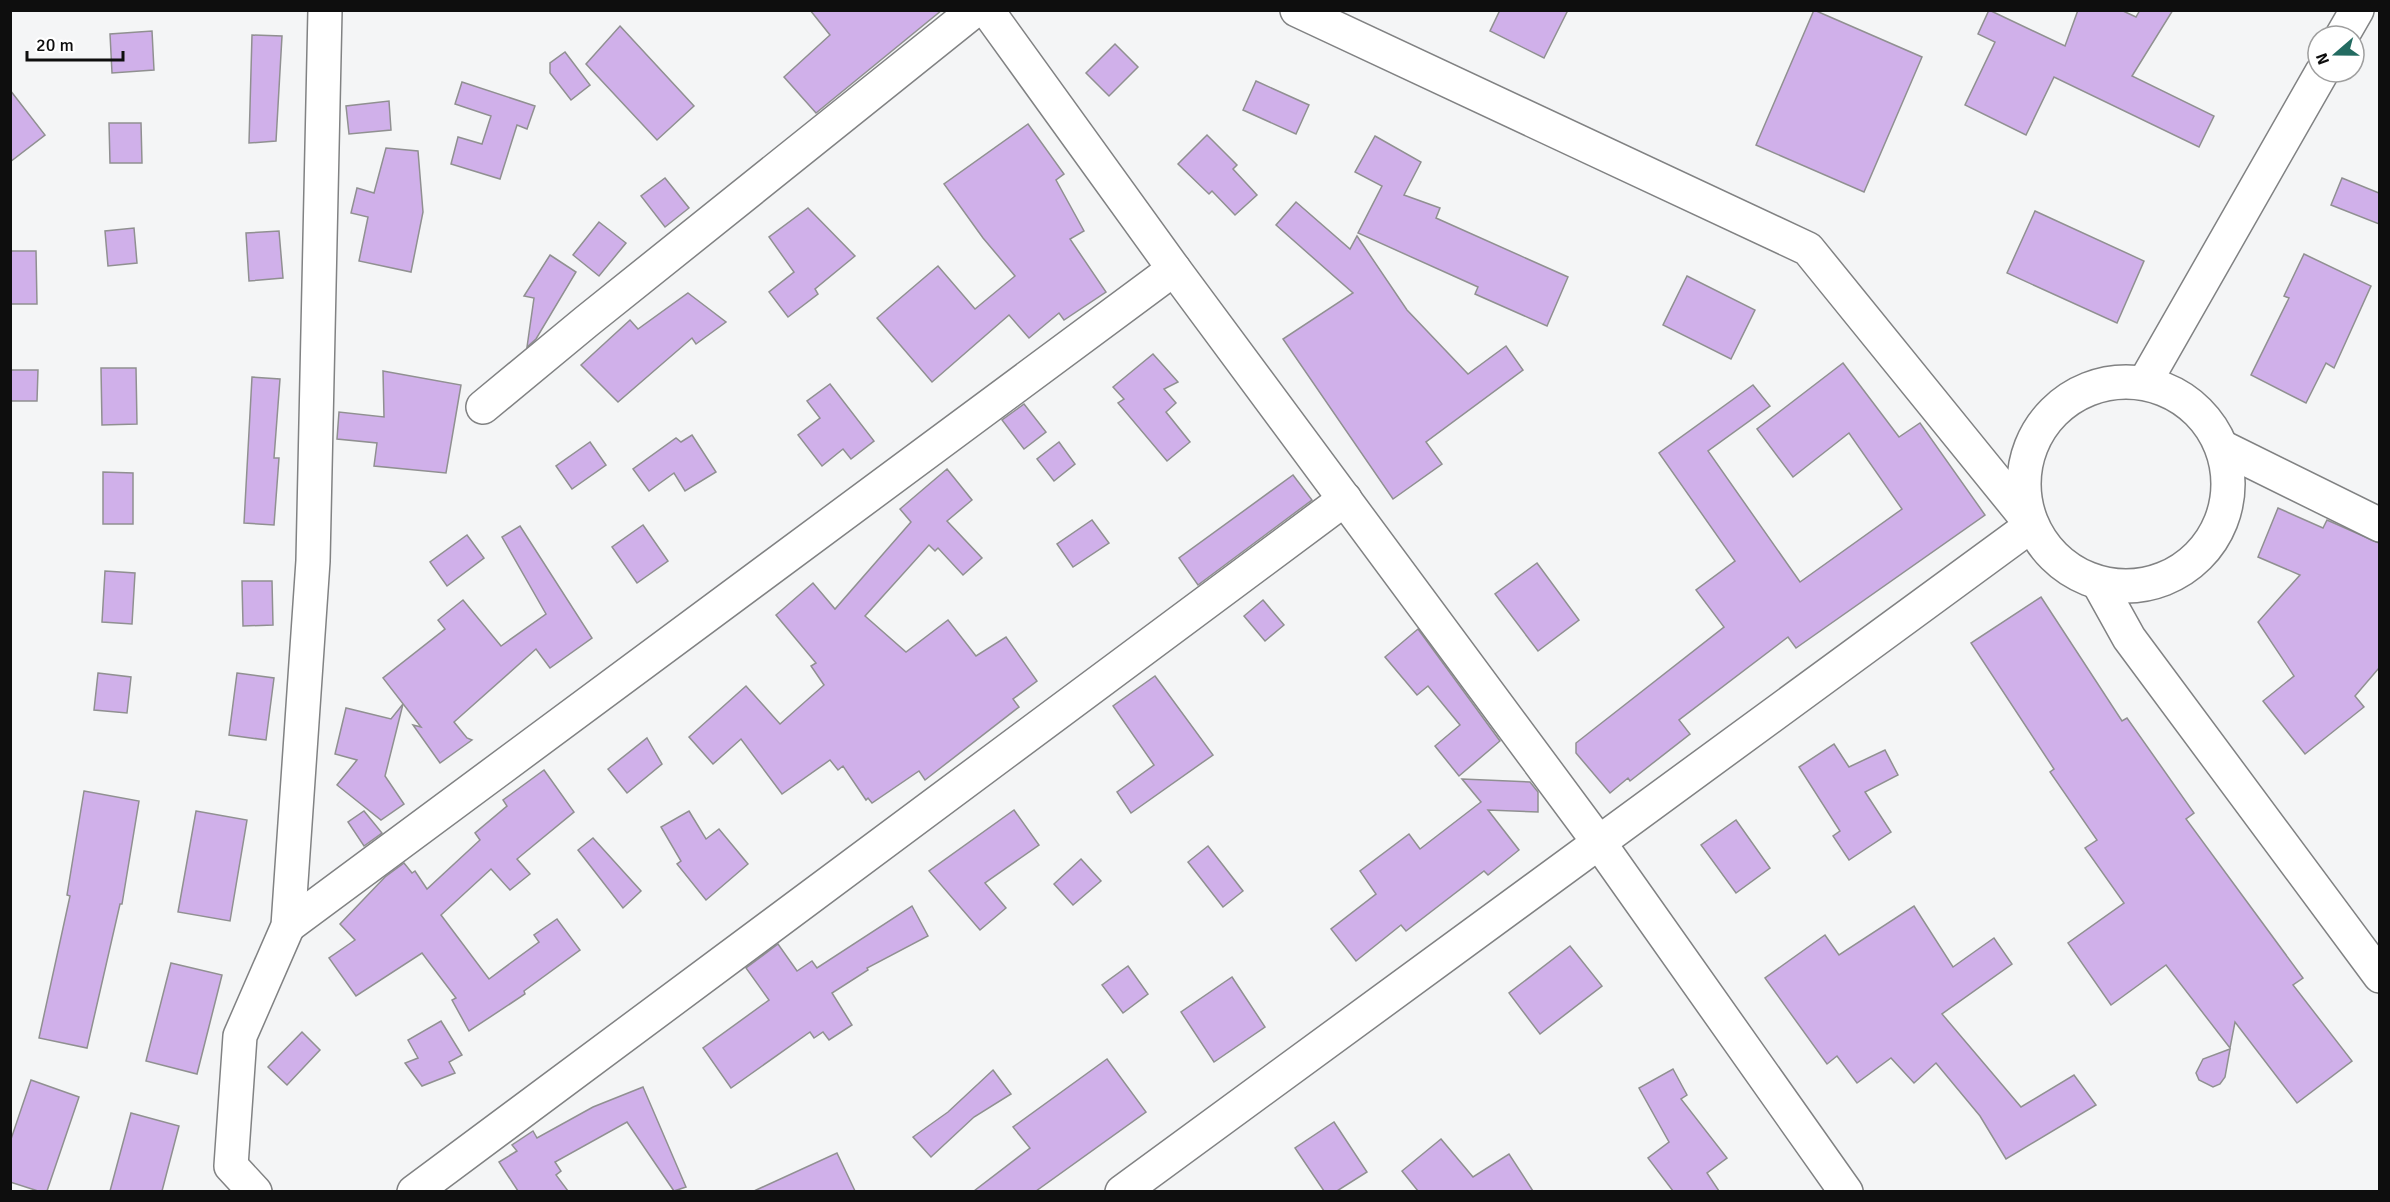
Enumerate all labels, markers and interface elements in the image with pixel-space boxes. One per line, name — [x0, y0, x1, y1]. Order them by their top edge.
scale bar — [27, 24, 123, 62]
north arrow — [2306, 24, 2366, 84]
text: 20 m — [36, 34, 74, 56]
text: N — [2312, 50, 2334, 67]

